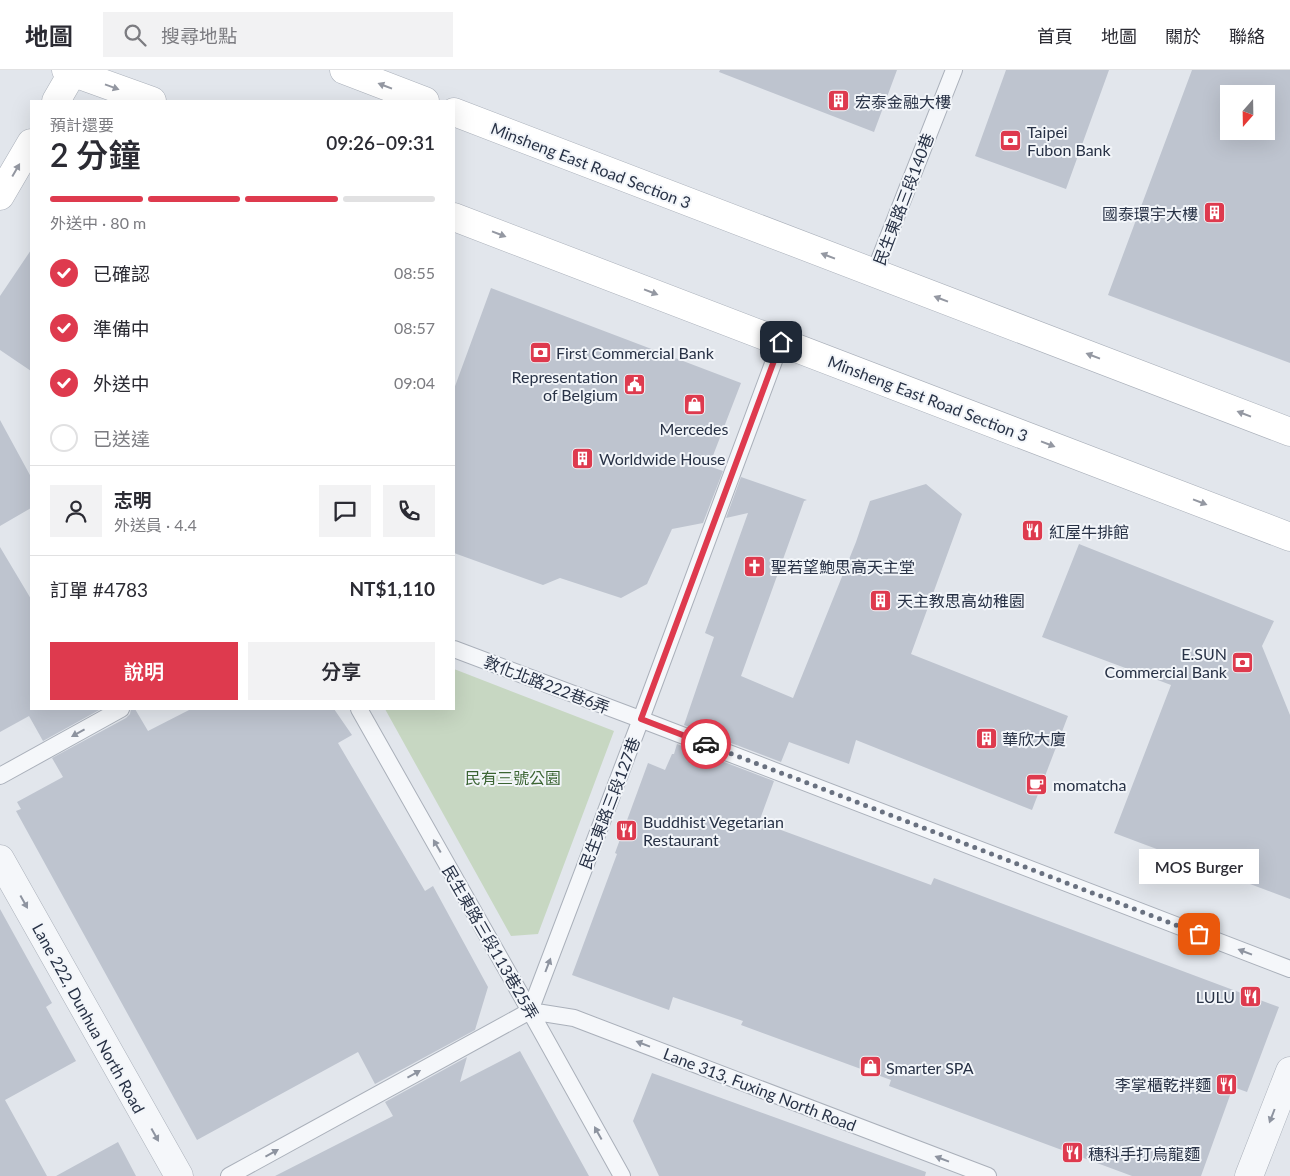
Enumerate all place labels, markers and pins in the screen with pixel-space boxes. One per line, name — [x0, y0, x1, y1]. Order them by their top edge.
building icon: 宏泰金融大樓 — [827, 89, 851, 113]
place label: 宏泰金融大樓 — [855, 92, 951, 111]
place label: Taipei Fubon Bank — [1027, 122, 1112, 159]
bank icon: Taipei Fubon Bank — [999, 128, 1023, 152]
building icon: 國泰環宇大樓 — [1202, 201, 1226, 225]
place label: 國泰環宇大樓 — [1102, 204, 1198, 223]
pin — [760, 321, 802, 363]
bank icon: First Commercial Bank — [528, 340, 552, 364]
place label: First Commercial Bank — [556, 343, 715, 362]
place label: Representation of Belgium — [512, 367, 618, 404]
public building icon: Representation of Belgium — [622, 373, 646, 397]
shop icon: Mercedes — [682, 392, 706, 416]
place label: Mercedes — [660, 419, 728, 438]
building icon: Worldwide House — [571, 446, 595, 470]
place label: Worldwide House — [599, 449, 726, 468]
restaurant icon: 紅屋牛排館 — [1021, 519, 1045, 543]
place label: 紅屋牛排館 — [1049, 522, 1129, 541]
church icon: 聖若望鮑思高天主堂 — [743, 554, 767, 578]
place label: 聖若望鮑思高天主堂 — [771, 557, 915, 576]
building icon: 天主教思高幼稚園 — [869, 588, 893, 612]
place label: 天主教思高幼稚園 — [897, 591, 1025, 610]
place label: E.SUN Commercial Bank — [1105, 644, 1228, 681]
bank icon: E.SUN Commercial Bank — [1231, 650, 1255, 674]
building icon: 華欣大廈 — [974, 726, 998, 750]
place label: 華欣大廈 — [1002, 729, 1066, 748]
cafe icon: momatcha — [1025, 772, 1049, 796]
place label: momatcha — [1053, 775, 1126, 794]
place label: Buddhist Vegetarian Restaurant — [643, 812, 784, 849]
restaurant icon: Buddhist Vegetarian Restaurant — [615, 818, 639, 842]
callout: MOS Burger — [1139, 849, 1259, 884]
pin — [1178, 913, 1220, 955]
restaurant icon: LULU — [1239, 984, 1263, 1008]
place label: LULU — [1196, 987, 1235, 1006]
shop icon: Smarter SPA — [858, 1055, 882, 1079]
place label: Smarter SPA — [886, 1058, 974, 1077]
restaurant icon: 李掌櫃乾拌麵 — [1215, 1072, 1239, 1096]
place label: 李掌櫃乾拌麵 — [1115, 1075, 1211, 1094]
restaurant icon: 穗科手打烏龍麵 — [1060, 1141, 1084, 1165]
place label: 穗科手打烏龍麵 — [1088, 1144, 1200, 1163]

